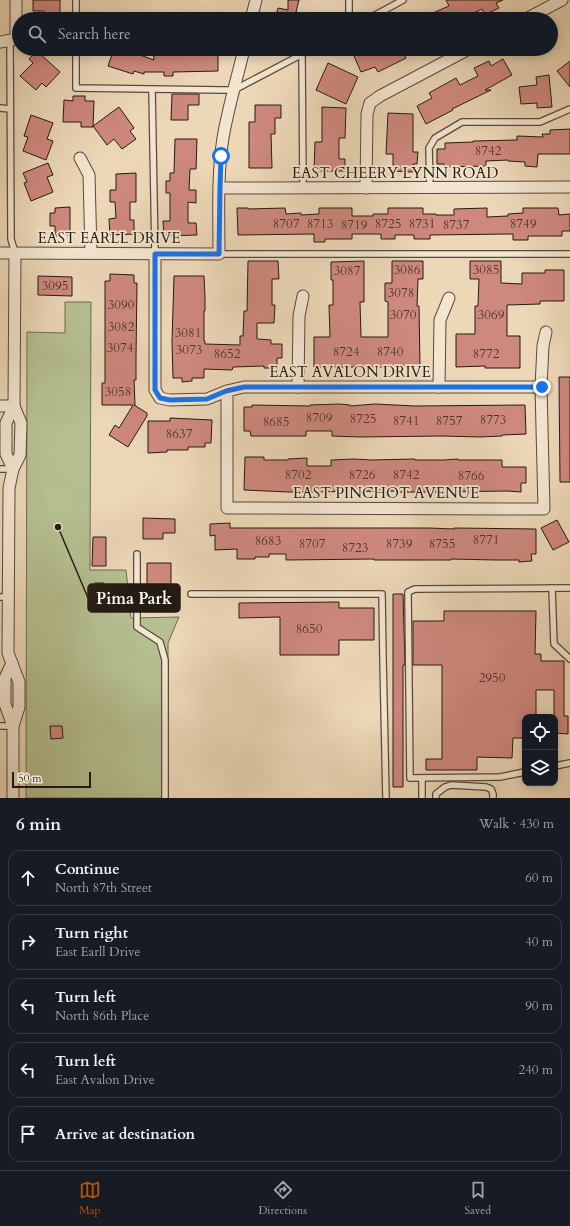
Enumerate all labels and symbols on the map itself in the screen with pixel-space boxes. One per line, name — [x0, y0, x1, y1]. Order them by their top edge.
house number: 8742 — [475, 142, 502, 160]
route start — [212, 147, 230, 165]
street label: EAST CHEERY LYNN ROAD — [292, 163, 498, 183]
house number: 8707 — [273, 215, 300, 233]
house number: 8713 — [307, 215, 333, 233]
house number: 8725 — [375, 215, 401, 233]
house number: 8731 — [409, 215, 435, 233]
house number: 8749 — [510, 215, 537, 233]
house number: 8719 — [341, 216, 368, 234]
house number: 8737 — [443, 216, 470, 234]
street label: EAST EARLL DRIVE — [38, 228, 180, 248]
house number: 3086 — [394, 261, 421, 279]
house number: 3085 — [473, 261, 499, 279]
house number: 3087 — [334, 262, 361, 280]
house number: 3095 — [42, 277, 68, 295]
house number: 3078 — [388, 284, 414, 302]
house number: 3090 — [108, 296, 135, 314]
house number: 3070 — [390, 306, 417, 324]
house number: 3069 — [478, 306, 505, 324]
house number: 3082 — [108, 318, 135, 336]
house number: 3081 — [175, 324, 201, 342]
house number: 3074 — [107, 339, 134, 357]
house number: 3073 — [176, 341, 202, 359]
house number: 8724 — [333, 343, 360, 361]
house number: 8740 — [377, 343, 404, 361]
house number: 8652 — [214, 345, 241, 363]
house number: 8772 — [473, 345, 500, 363]
street label: EAST AVALON DRIVE — [269, 362, 431, 382]
route end — [533, 378, 551, 396]
house number: 3058 — [105, 383, 131, 401]
house number: 8709 — [306, 409, 333, 427]
house number: 8725 — [350, 410, 376, 428]
house number: 8773 — [480, 411, 506, 429]
house number: 8741 — [393, 412, 419, 430]
house number: 8757 — [436, 412, 463, 430]
house number: 8685 — [263, 413, 289, 431]
house number: 8637 — [166, 425, 193, 443]
house number: 8702 — [285, 466, 312, 484]
house number: 8726 — [349, 466, 376, 484]
house number: 8742 — [393, 466, 420, 484]
house number: 8766 — [458, 467, 485, 485]
street label: EAST PINCHOT AVENUE — [293, 483, 479, 503]
house number: 8771 — [473, 531, 499, 549]
house number: 8683 — [255, 532, 281, 550]
house number: 8707 — [299, 535, 326, 553]
house number: 8739 — [386, 535, 413, 553]
house number: 8755 — [429, 535, 455, 553]
house number: 8723 — [342, 539, 368, 557]
callout: Pima Park — [88, 584, 180, 612]
text: Pima Park — [96, 588, 172, 610]
house number: 8650 — [296, 620, 323, 638]
house number: 2950 — [479, 669, 506, 687]
scale bar — [12, 770, 91, 789]

